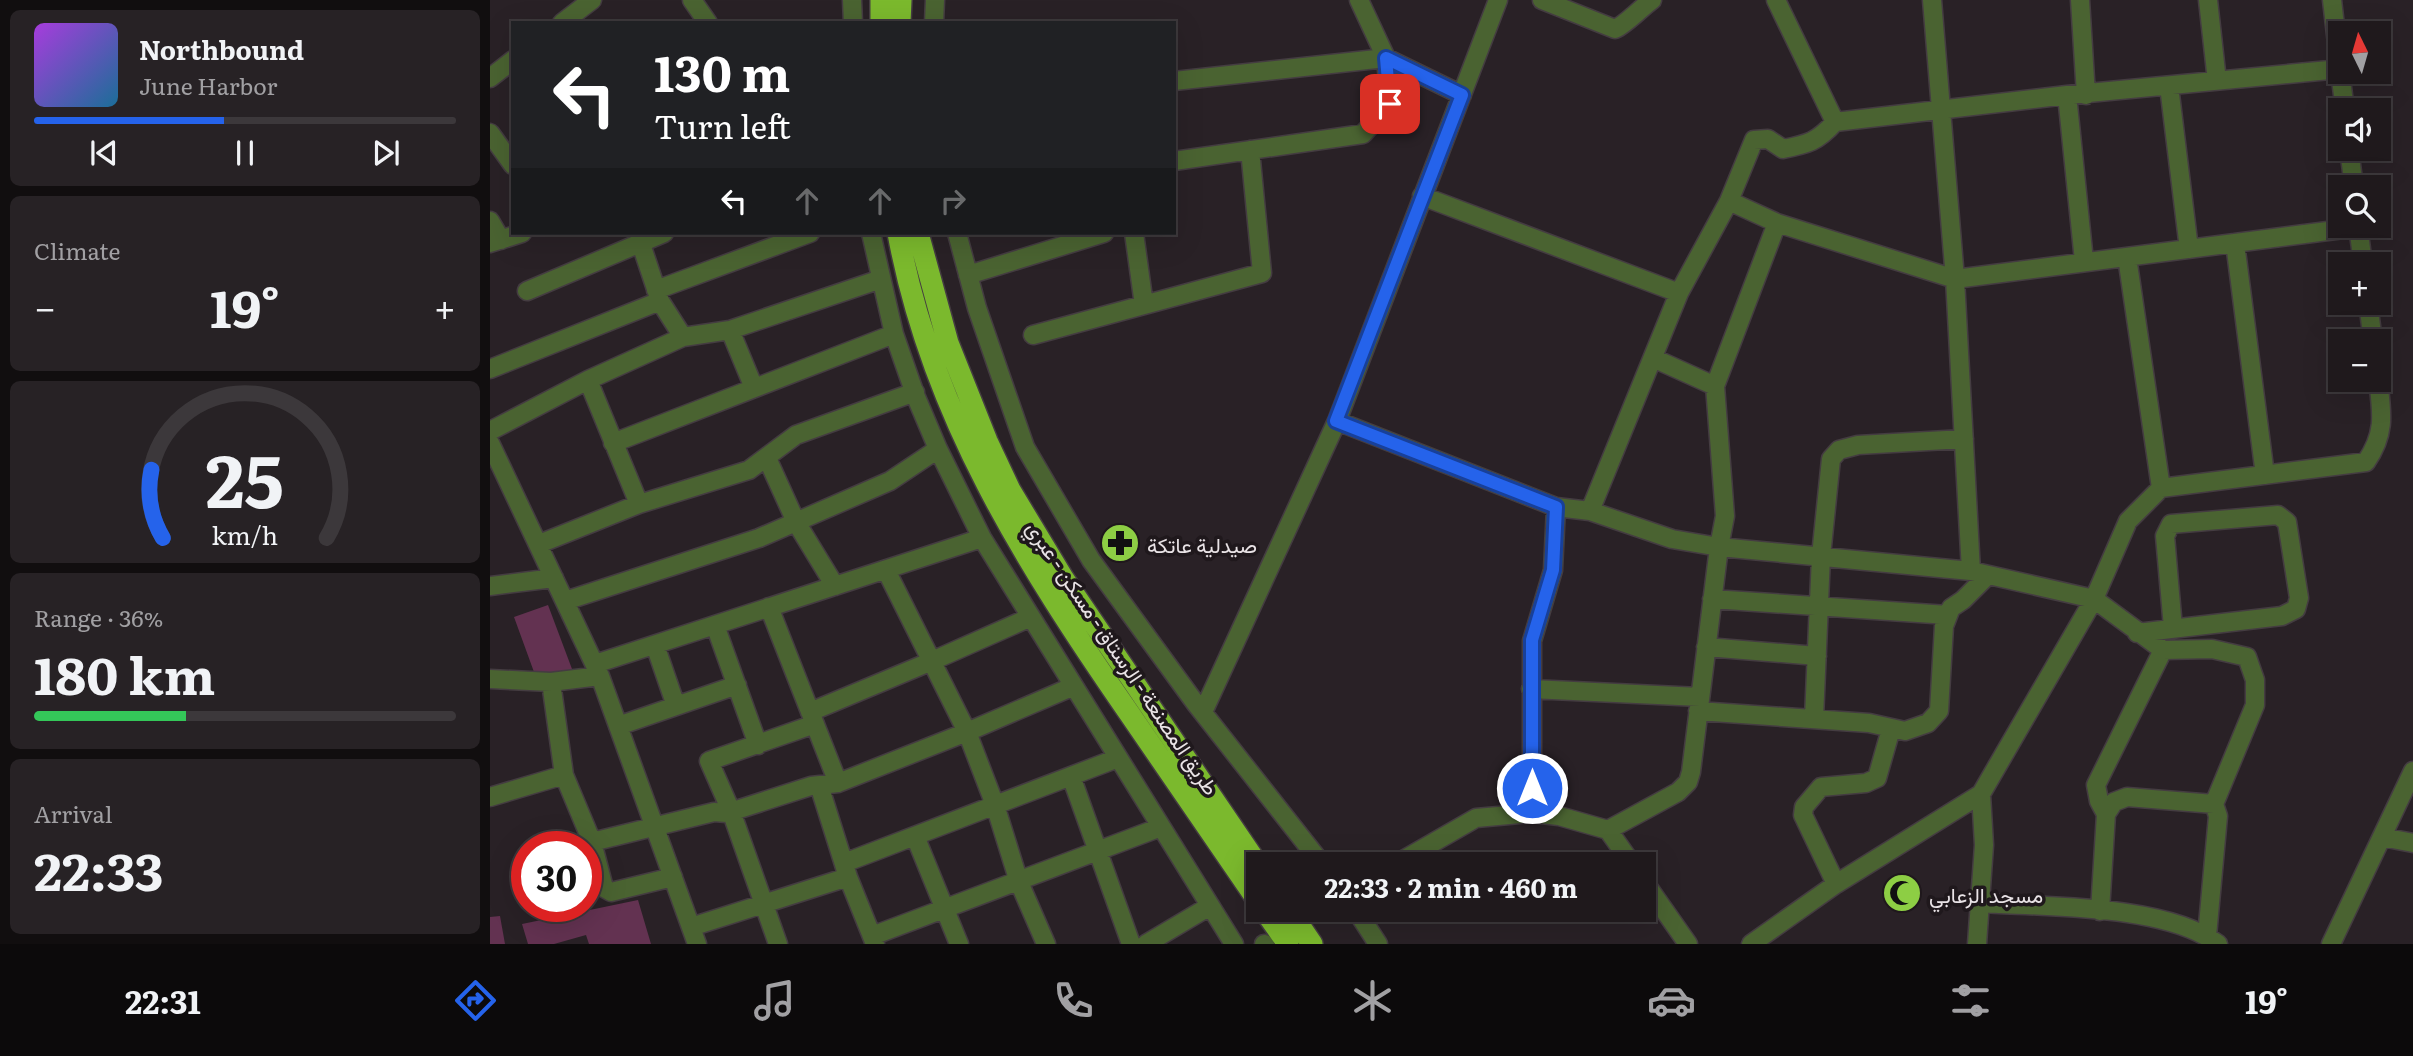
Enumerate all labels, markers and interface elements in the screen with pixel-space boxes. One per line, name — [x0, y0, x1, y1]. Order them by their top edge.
north arrow — [2328, 21, 2390, 84]
map controls — [2328, 21, 2391, 392]
text: Northbound — [139, 29, 304, 68]
text: 130 m — [654, 34, 790, 107]
icon: left — [539, 49, 630, 140]
text: June Harbor — [139, 68, 277, 102]
pin — [1360, 74, 1420, 134]
icon: arrive — [1371, 85, 1409, 123]
button: sound — [2328, 98, 2391, 161]
text: Turn left — [654, 101, 791, 149]
icon: previous — [85, 134, 123, 172]
icon: pause — [226, 134, 264, 172]
icon: next — [367, 134, 405, 172]
button: search — [2328, 175, 2391, 238]
icon: left — [715, 182, 753, 220]
icon: ahead — [788, 182, 826, 220]
icon: ahead — [861, 182, 899, 220]
icon: right — [934, 182, 972, 220]
text: Climate — [34, 233, 120, 267]
button: + — [2328, 252, 2391, 315]
text: 19° — [210, 267, 280, 344]
text: − — [34, 277, 56, 334]
text: + — [434, 277, 456, 334]
button: − — [2328, 329, 2391, 392]
text: 25 — [206, 422, 284, 530]
street label: طريق المصنعة - الرستاق - مسكن - عبري — [1017, 514, 1228, 803]
text: km/h — [212, 516, 278, 553]
pharmacy icon: صيدلية عاتكة — [1099, 522, 1141, 564]
place label: صيدلية عاتكة — [1147, 528, 1257, 559]
text: Range · 36% — [34, 600, 163, 634]
text: 180 km — [34, 634, 215, 711]
position arrow — [1495, 751, 1569, 825]
text: Arrival — [34, 796, 113, 830]
text: 22:33 — [34, 830, 164, 907]
speed limit sign: 30 — [511, 831, 602, 922]
text: 22:33 · 2 min · 460 m — [1324, 867, 1578, 906]
mosque icon: مسجد الزعابي — [1881, 872, 1923, 914]
place label: مسجد الزعابي — [1929, 878, 2043, 913]
text: 22:31 — [125, 976, 201, 1024]
icon: directions — [451, 976, 500, 1025]
icon: music — [750, 976, 799, 1025]
icon: phone — [1049, 976, 1098, 1025]
icon: climate — [1348, 976, 1397, 1025]
icon: car — [1647, 976, 1696, 1025]
icon: filters — [1946, 976, 1995, 1025]
text: 19° — [2245, 976, 2288, 1024]

